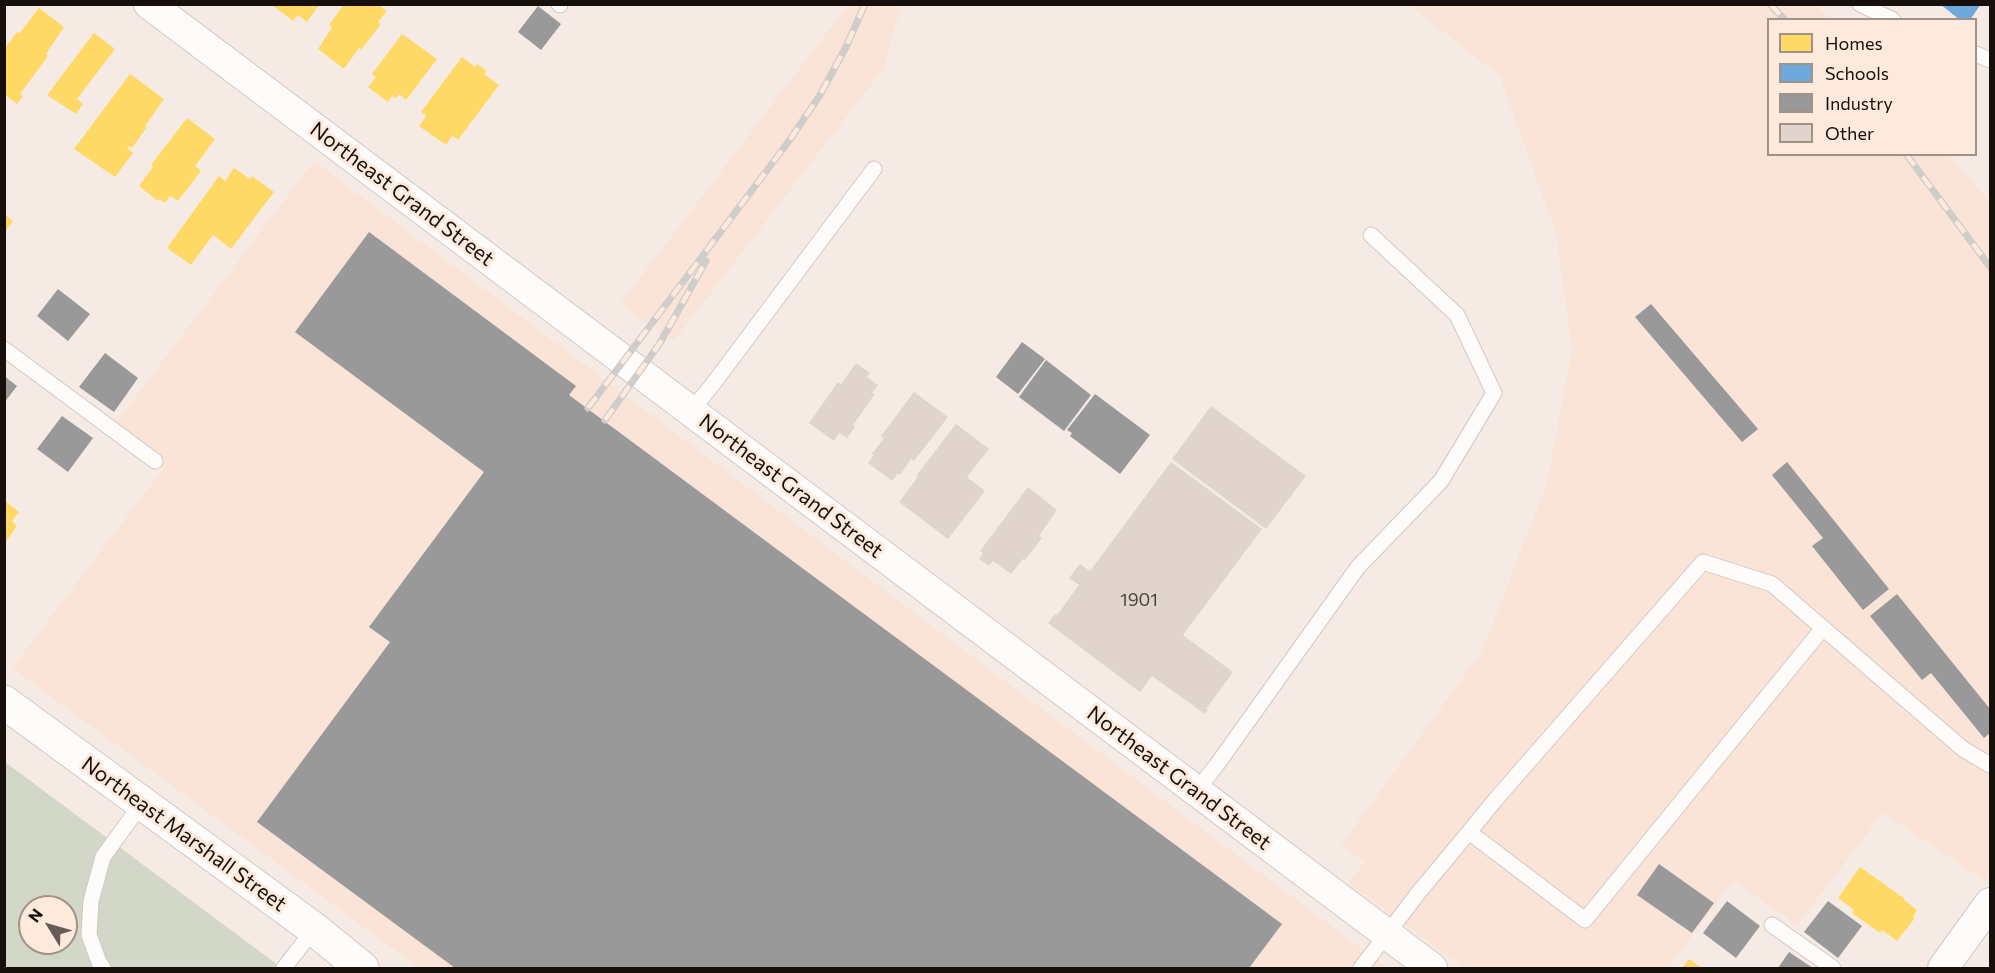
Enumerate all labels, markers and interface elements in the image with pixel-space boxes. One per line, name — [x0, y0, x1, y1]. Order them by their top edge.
legend — [1767, 18, 1977, 156]
text: Homes — [1825, 32, 1883, 54]
text: Schools — [1825, 62, 1889, 84]
text: Industry — [1825, 92, 1893, 114]
street label: Northeast Grand Street — [305, 117, 499, 271]
text: Other — [1825, 122, 1874, 144]
street label: Northeast Grand Street — [694, 409, 888, 563]
house number: 1901 — [1120, 589, 1158, 611]
street label: Northeast Grand Street — [1082, 701, 1276, 855]
street label: Northeast Marshall Street — [77, 751, 291, 917]
north arrow — [18, 895, 78, 955]
text: N — [24, 905, 46, 926]

